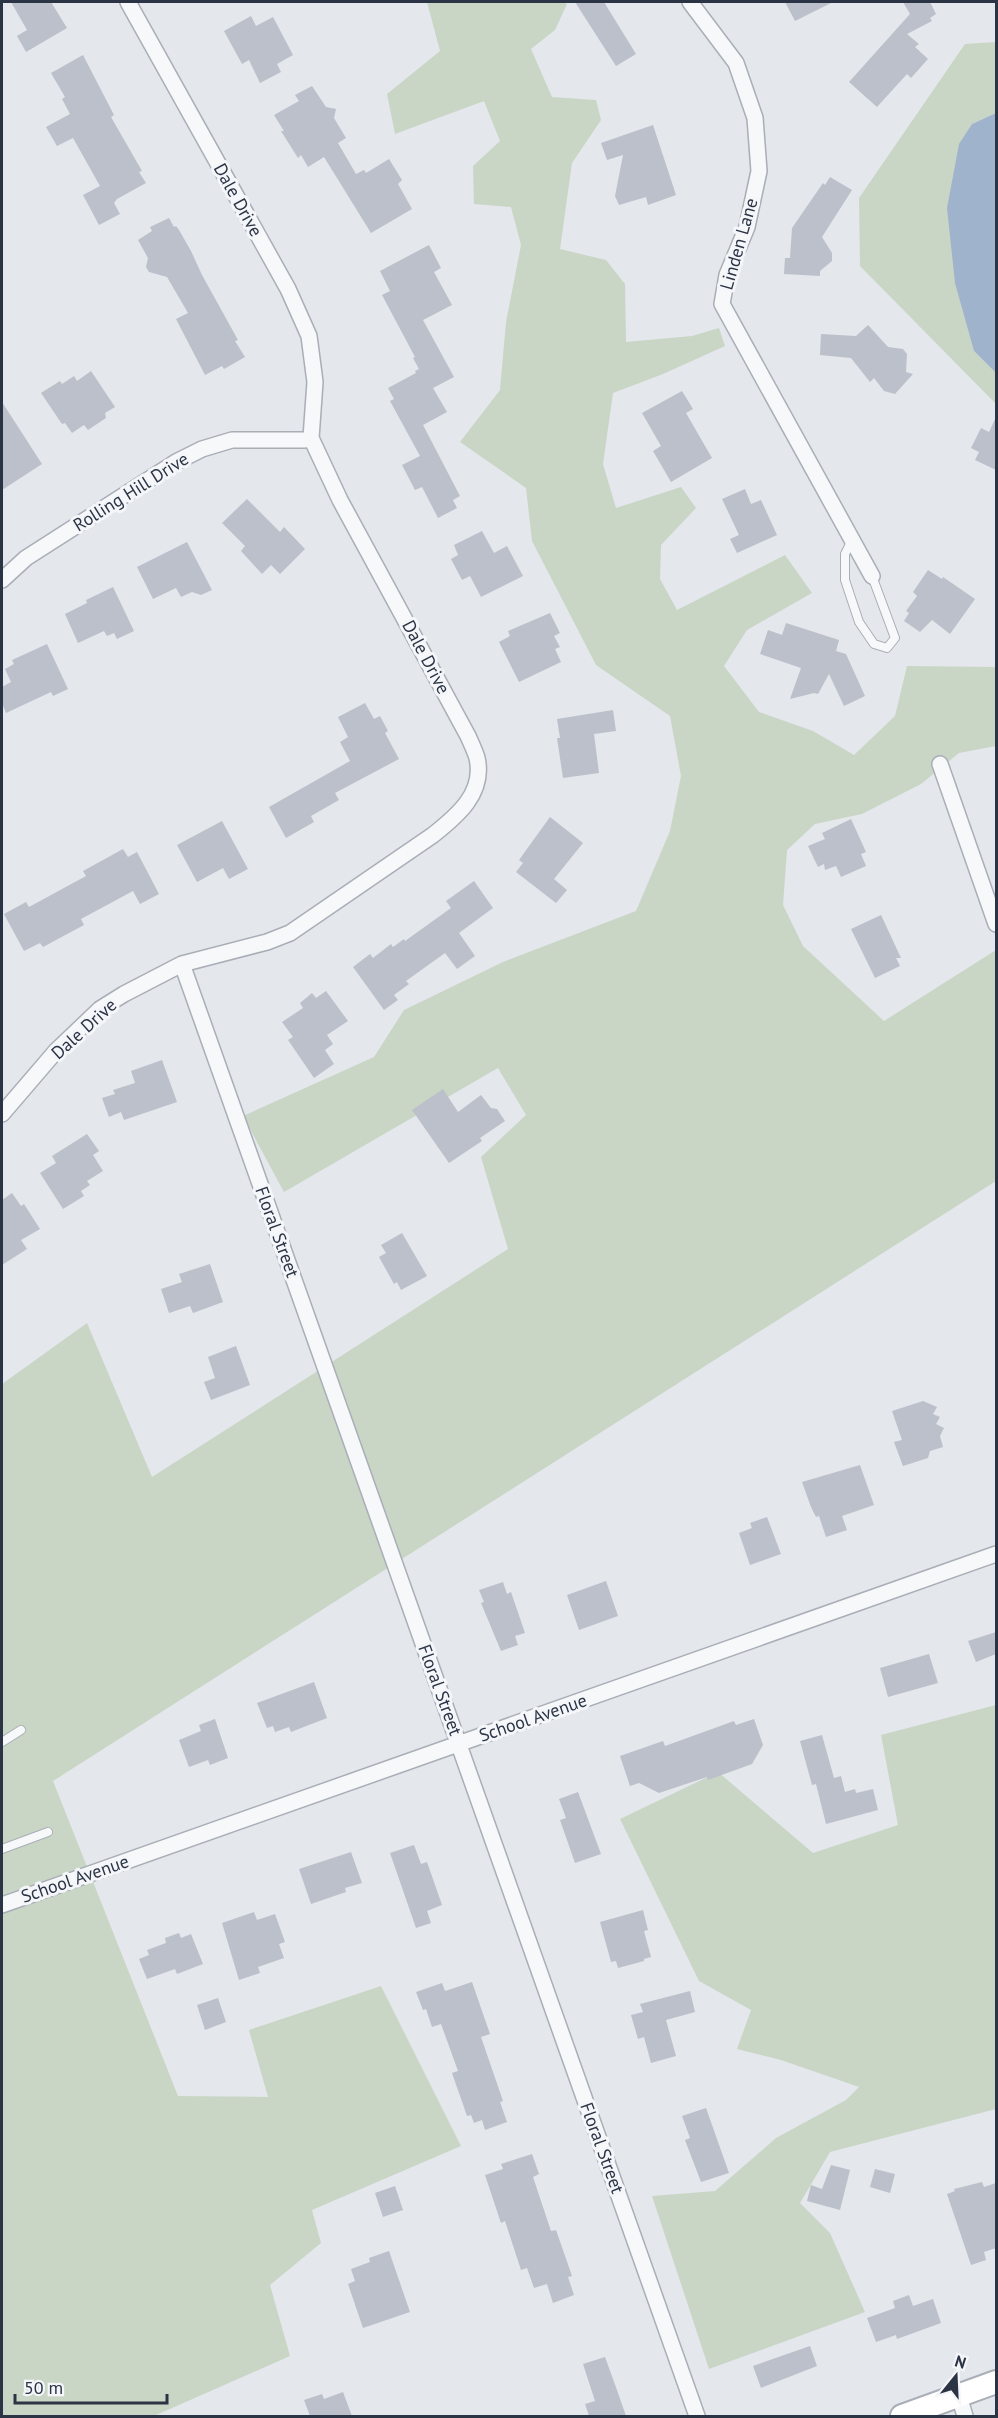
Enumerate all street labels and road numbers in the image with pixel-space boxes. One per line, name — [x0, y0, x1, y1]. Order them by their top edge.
street label: Dale Drive — [209, 159, 268, 240]
street label: Linden Lane — [714, 195, 763, 292]
street label: Rolling Hill Drive — [69, 447, 193, 536]
street label: Dale Drive — [397, 616, 455, 698]
street label: Dale Drive — [46, 993, 121, 1064]
street label: Floral Street — [250, 1183, 305, 1281]
street label: Floral Street — [413, 1641, 468, 1739]
street label: School Avenue — [476, 1688, 590, 1747]
street label: School Avenue — [18, 1849, 132, 1908]
street label: Floral Street — [575, 2099, 630, 2197]

